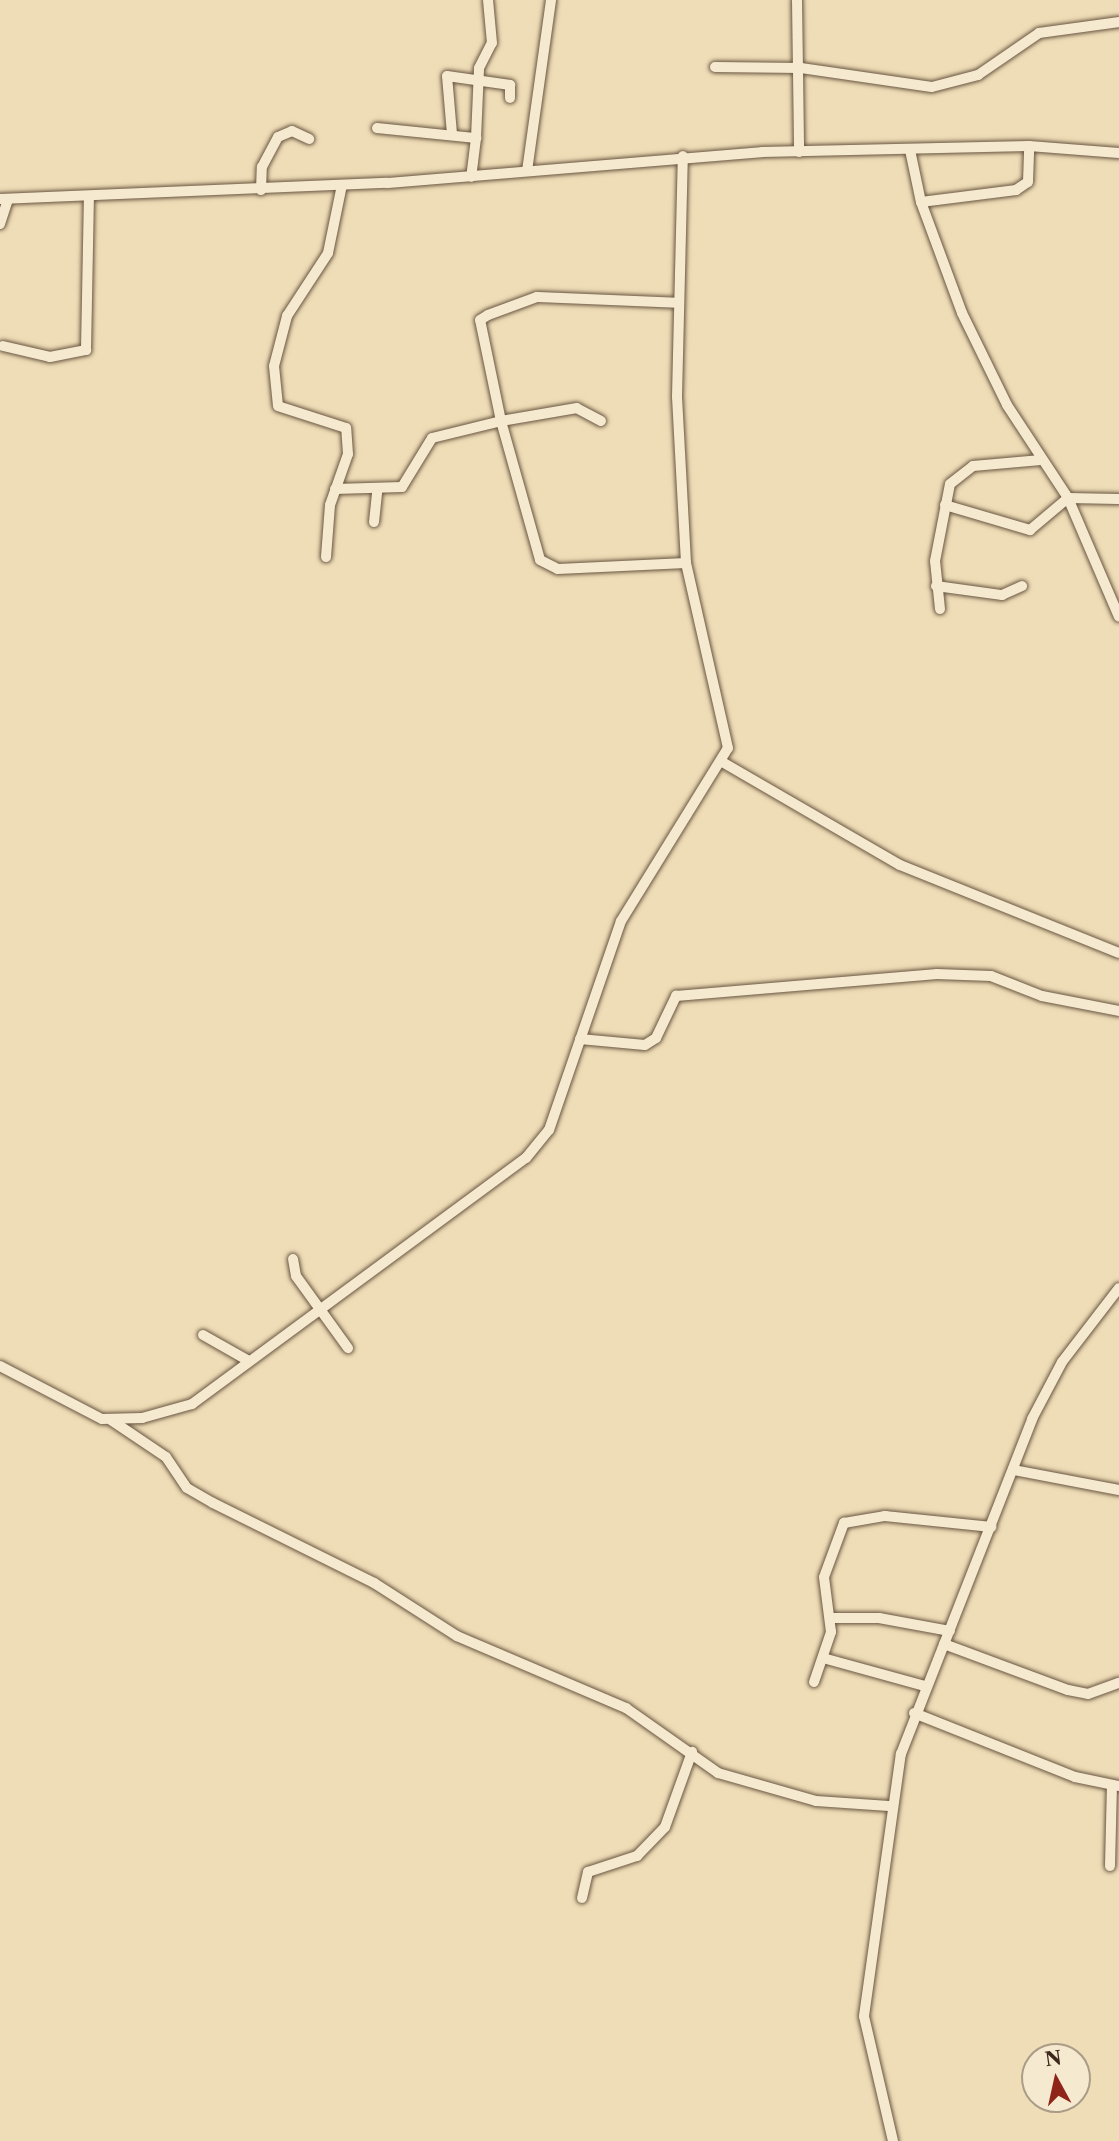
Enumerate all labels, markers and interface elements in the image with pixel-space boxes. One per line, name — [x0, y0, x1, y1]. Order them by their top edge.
north arrow — [1021, 2043, 1091, 2113]
text: N — [1044, 2046, 1063, 2071]

